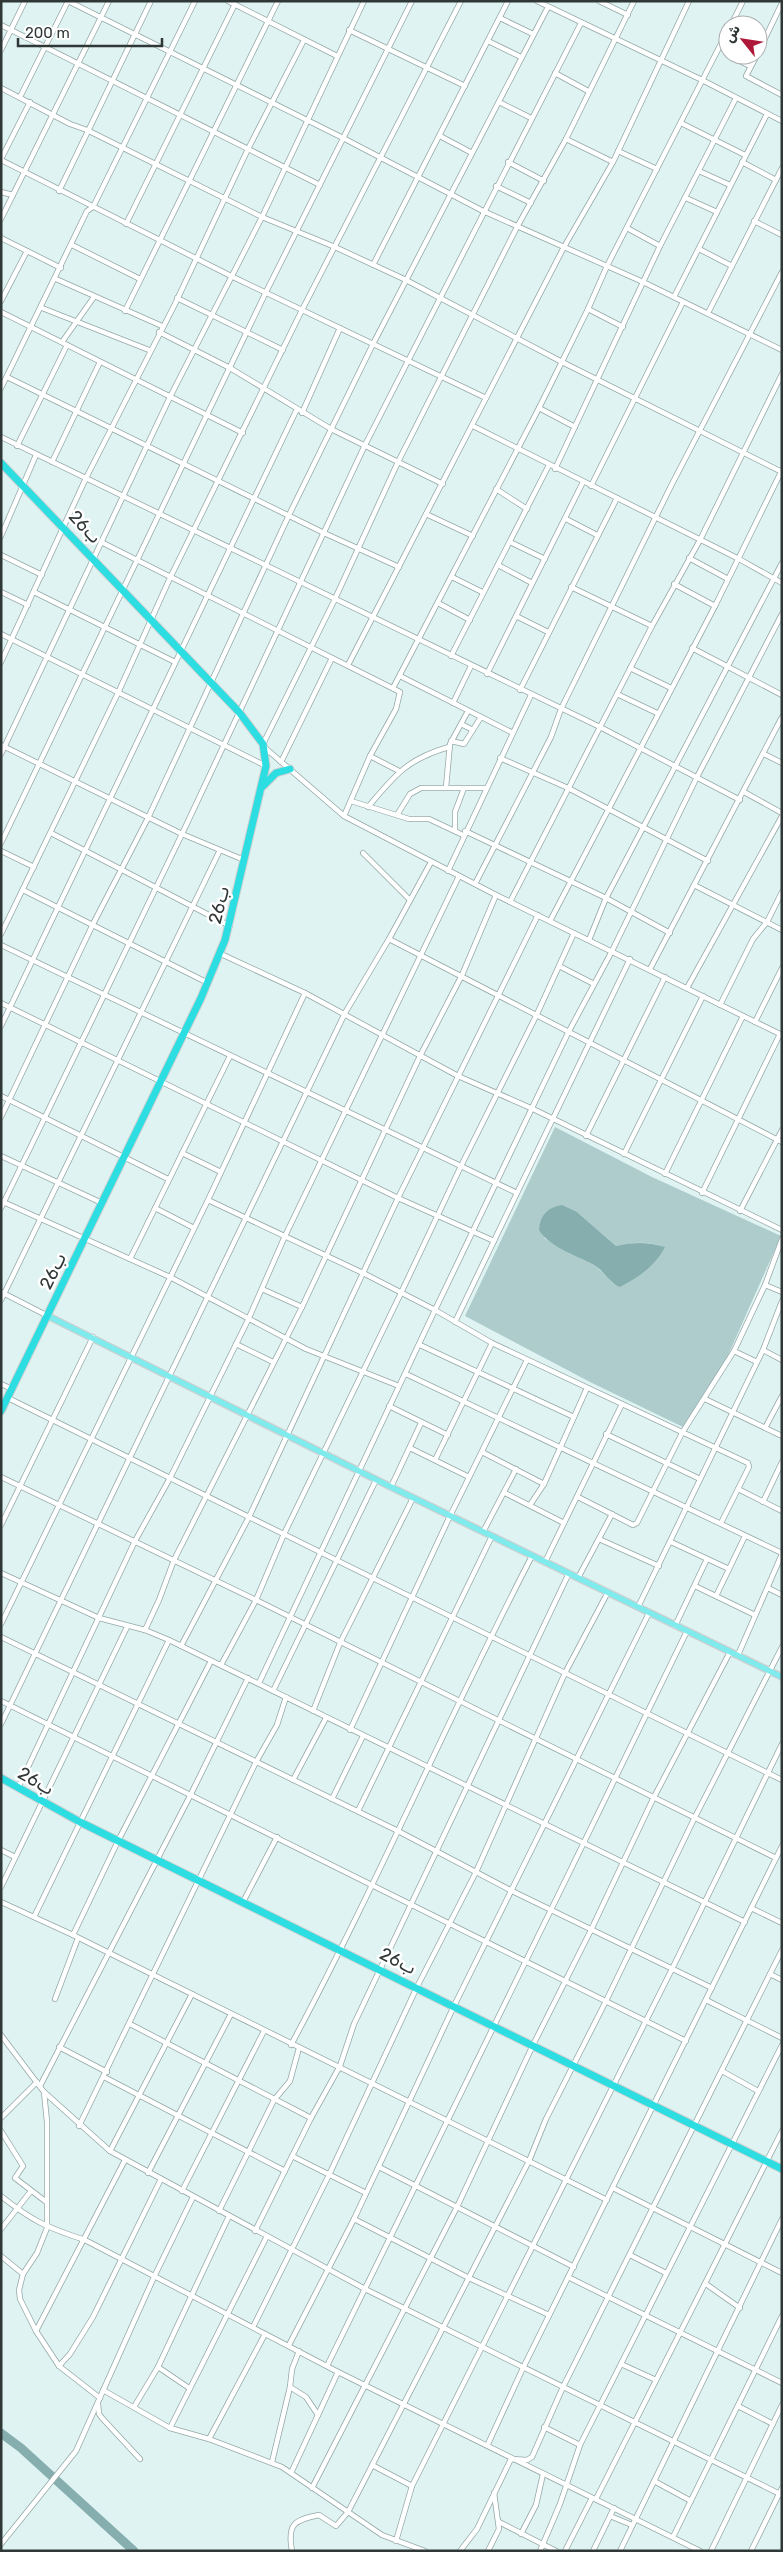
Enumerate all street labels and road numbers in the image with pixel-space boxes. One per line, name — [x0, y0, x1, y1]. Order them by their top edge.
street label: 26ب — [64, 506, 106, 548]
street label: 26ب — [204, 884, 234, 926]
street label: 26ب — [35, 1249, 71, 1293]
street label: 26ب — [14, 1762, 58, 1800]
street label: 26ب — [376, 1943, 420, 1979]

